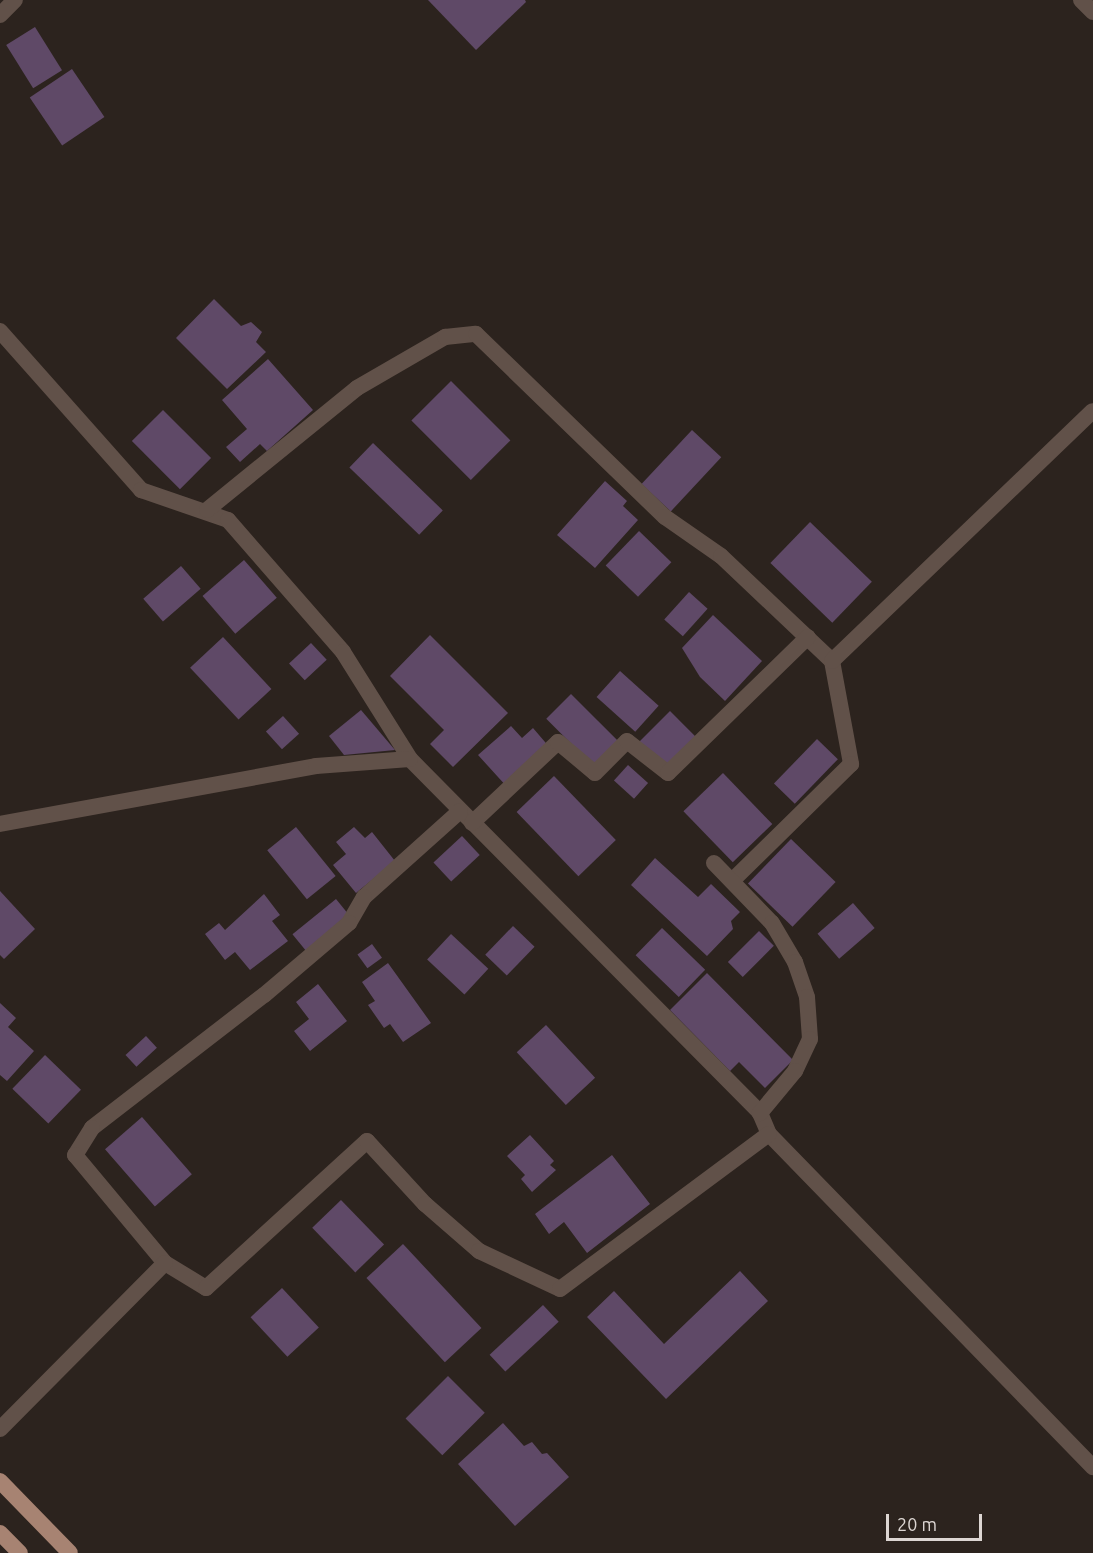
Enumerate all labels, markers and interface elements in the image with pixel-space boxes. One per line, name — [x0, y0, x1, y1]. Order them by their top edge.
scale bar — [889, 1502, 985, 1540]
text: 20 m — [897, 1514, 937, 1534]

